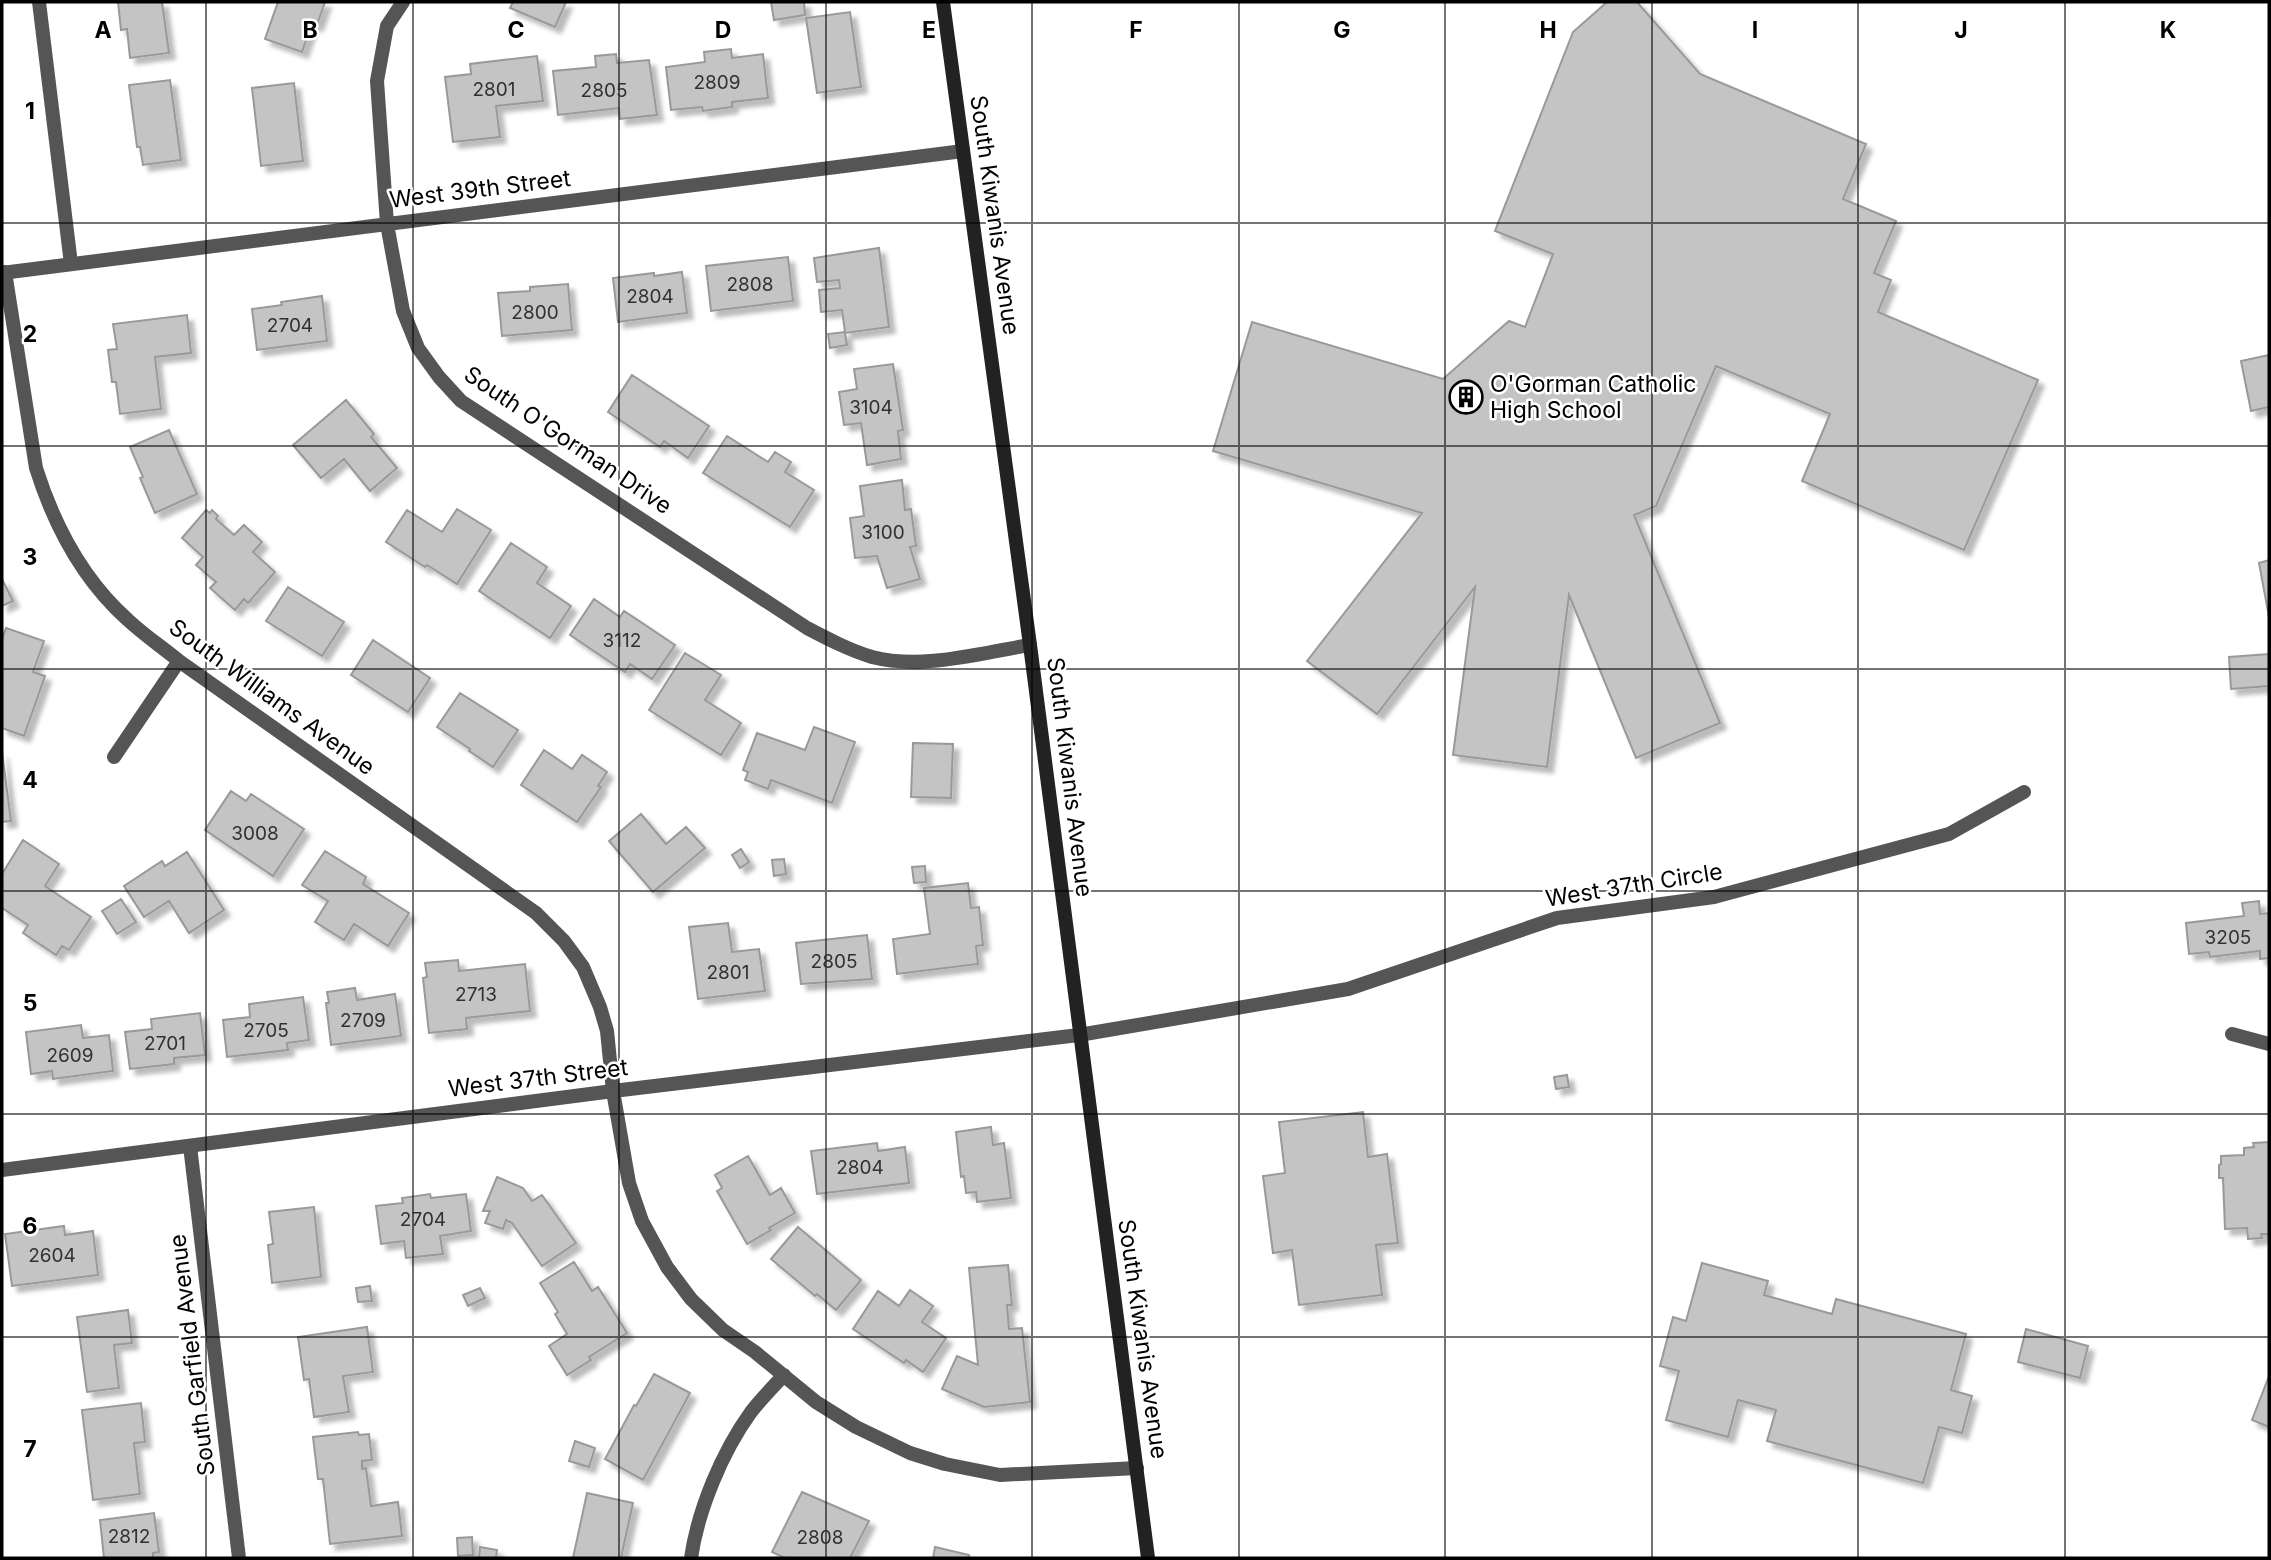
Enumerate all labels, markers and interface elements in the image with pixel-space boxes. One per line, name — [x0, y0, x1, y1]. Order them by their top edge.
text: A — [94, 16, 112, 44]
text: B — [302, 16, 318, 44]
text: C — [507, 16, 525, 44]
text: D — [715, 16, 731, 44]
text: E — [922, 16, 936, 44]
text: F — [1129, 16, 1143, 44]
text: G — [1333, 16, 1351, 44]
text: H — [1539, 16, 1557, 44]
text: I — [1752, 16, 1758, 44]
text: J — [1954, 16, 1968, 44]
text: K — [2160, 16, 2176, 44]
house number: 2809 — [693, 71, 741, 94]
house number: 2801 — [472, 78, 516, 101]
house number: 2805 — [581, 79, 627, 102]
street label: South Kiwanis Avenue — [964, 94, 1026, 336]
text: 1 — [25, 97, 35, 125]
street label: West 39th Street — [388, 164, 573, 214]
house number: 2808 — [726, 273, 774, 296]
house number: 2804 — [626, 285, 674, 308]
house number: 2800 — [511, 301, 559, 324]
house number: 2704 — [267, 314, 313, 337]
text: 2 — [23, 320, 37, 348]
street label: South O'Gorman Drive — [459, 360, 677, 520]
place label: O'Gorman Catholic High School — [1490, 370, 1696, 424]
building icon: O'Gorman Catholic High School — [1447, 378, 1485, 416]
house number: 3104 — [849, 396, 893, 419]
house number: 3100 — [861, 521, 905, 544]
text: 3 — [23, 543, 37, 571]
street label: South Williams Avenue — [164, 613, 380, 781]
house number: 3112 — [603, 629, 641, 652]
street label: South Kiwanis Avenue — [1041, 655, 1099, 899]
text: 4 — [22, 766, 38, 794]
house number: 3008 — [231, 822, 279, 845]
street label: West 37th Circle — [1544, 857, 1724, 913]
house number: 3205 — [2205, 926, 2251, 949]
house number: 2805 — [811, 950, 857, 973]
house number: 2801 — [706, 961, 750, 984]
house number: 2713 — [455, 983, 497, 1006]
text: 5 — [23, 989, 37, 1017]
house number: 2709 — [340, 1009, 386, 1032]
house number: 2705 — [243, 1019, 289, 1042]
house number: 2701 — [144, 1032, 186, 1055]
house number: 2609 — [46, 1044, 94, 1067]
street label: West 37th Street — [447, 1053, 630, 1103]
house number: 2804 — [836, 1156, 884, 1179]
house number: 2704 — [400, 1208, 446, 1231]
text: 6 — [23, 1212, 37, 1240]
street label: South Kiwanis Avenue — [1112, 1218, 1174, 1460]
street label: South Garfield Avenue — [163, 1233, 221, 1477]
house number: 2604 — [28, 1244, 76, 1267]
text: 7 — [23, 1435, 37, 1463]
house number: 2812 — [108, 1525, 150, 1548]
house number: 2808 — [796, 1526, 844, 1549]

